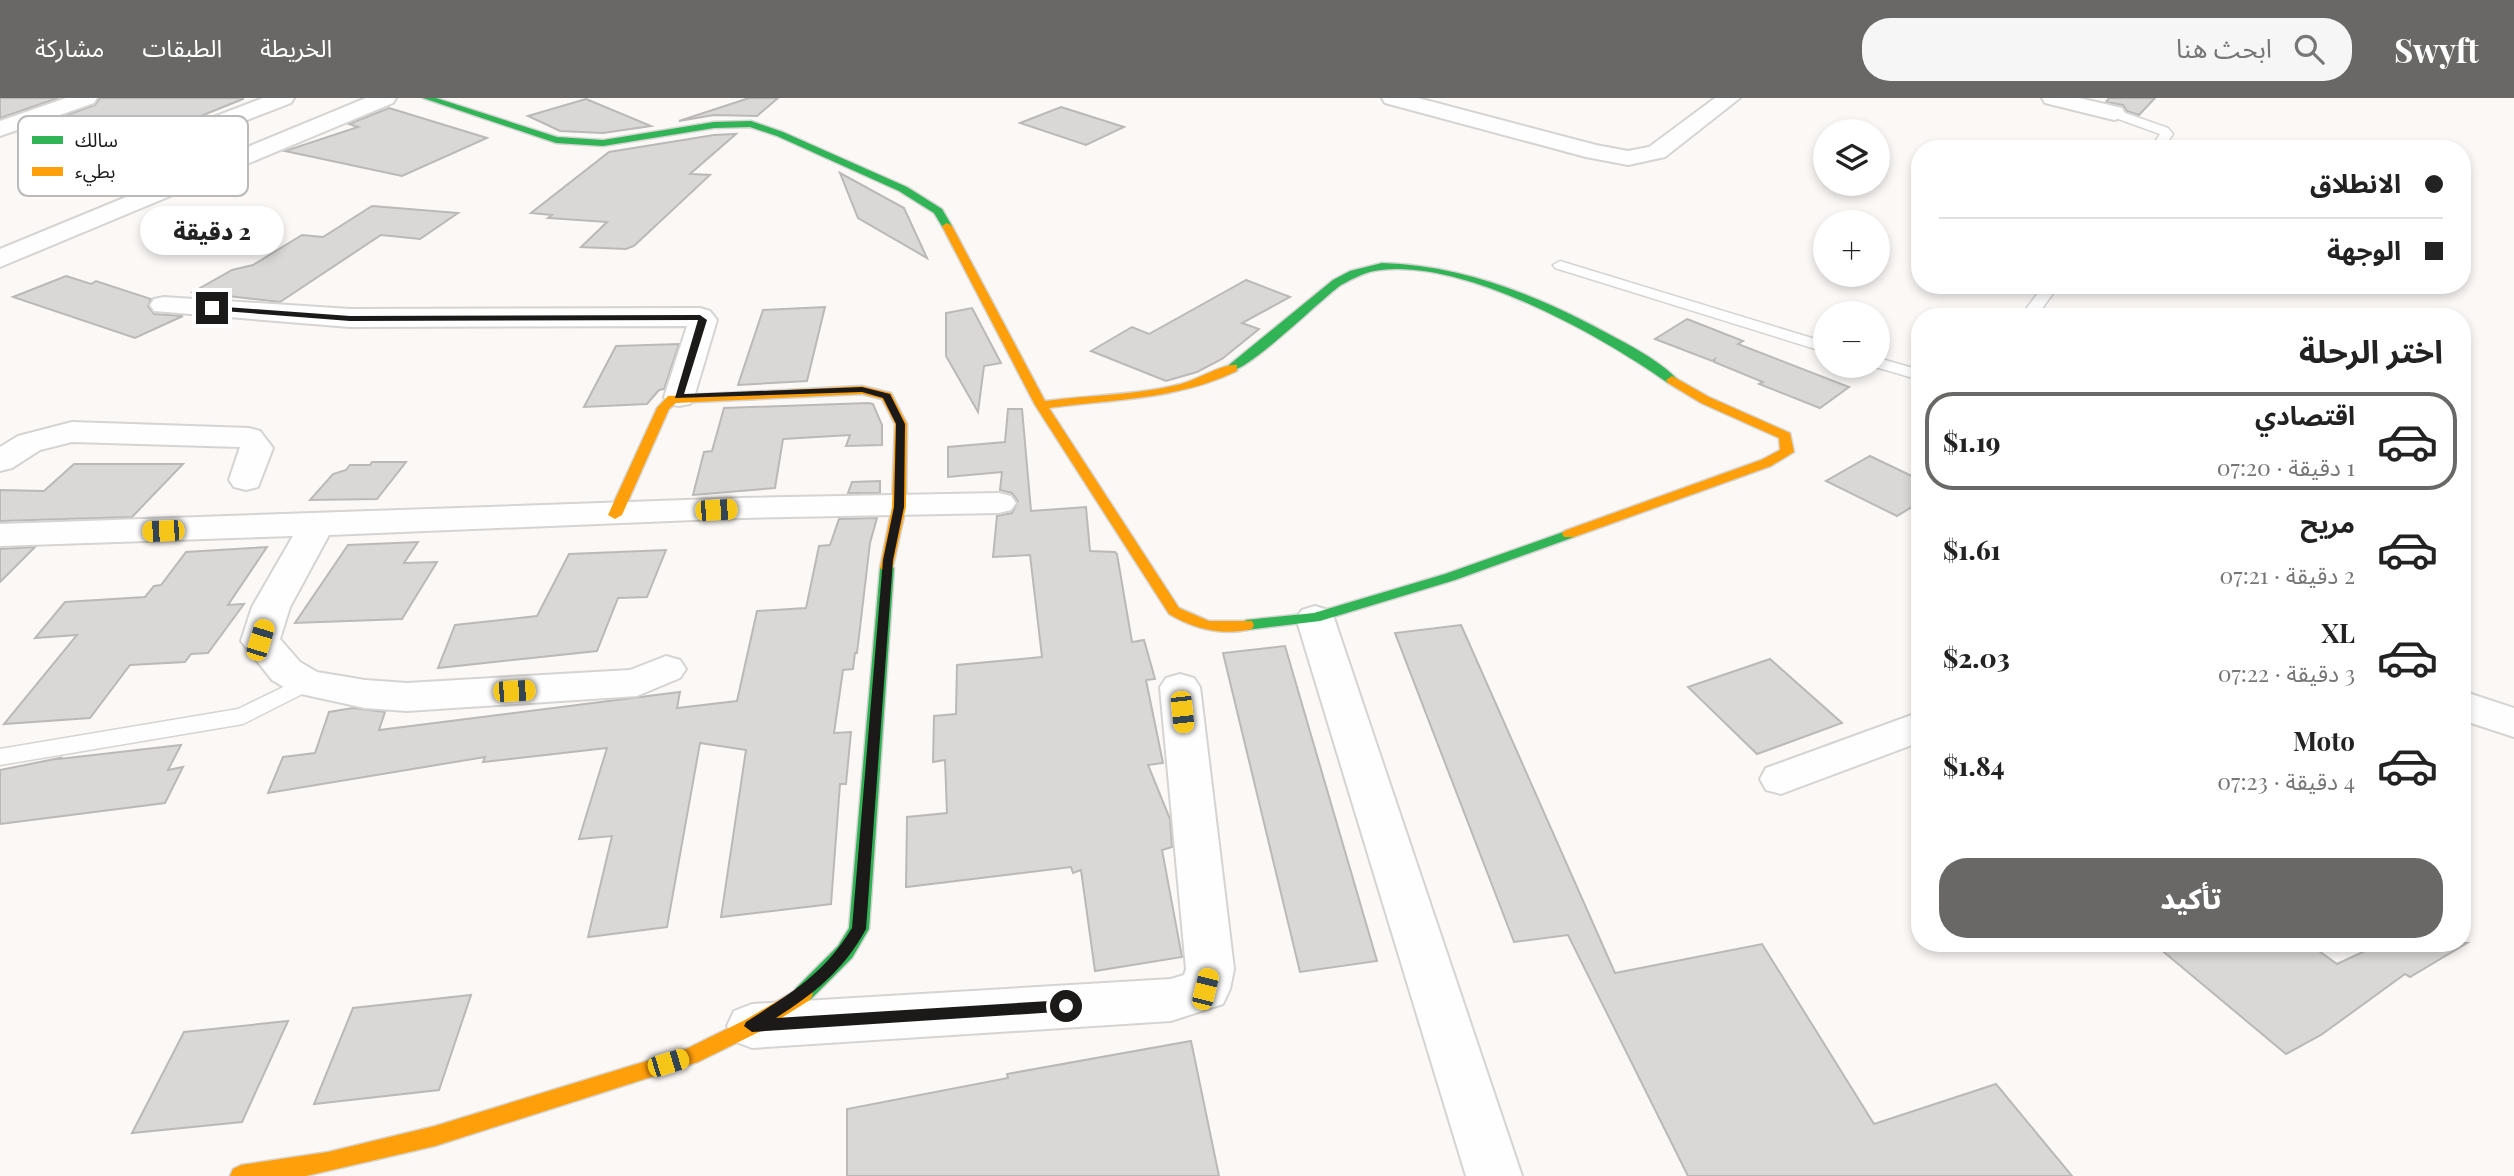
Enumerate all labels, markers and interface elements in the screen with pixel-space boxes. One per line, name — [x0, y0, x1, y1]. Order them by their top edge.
search box — [1862, 18, 2352, 81]
text: Swyft — [2394, 27, 2479, 71]
text: ابحث هنا — [2176, 30, 2272, 65]
icon: search — [2290, 30, 2328, 68]
text: مشاركة — [35, 31, 104, 63]
text: الطبقات — [142, 31, 222, 63]
text: الخريطة — [260, 31, 332, 63]
legend — [18, 116, 248, 196]
map controls — [1813, 119, 1890, 378]
button: layers — [1813, 119, 1890, 196]
text: سالك — [75, 126, 118, 152]
text: بطيء — [75, 157, 115, 186]
text: الانطلاق — [2310, 165, 2401, 200]
callout: 2 دقيقة — [140, 206, 284, 256]
button: + — [1813, 210, 1890, 287]
text: 2 دقيقة — [173, 215, 251, 246]
text: الوجهة — [2327, 232, 2401, 267]
route end — [196, 292, 228, 324]
button: − — [1813, 301, 1890, 378]
text: اختر الرحلة — [2299, 328, 2443, 371]
text: اقتصادي — [2255, 397, 2355, 432]
icon: car — [2376, 410, 2439, 473]
text: $1.19 — [1943, 424, 2000, 459]
text: 1 دقيقة · 07:20 — [2217, 451, 2355, 482]
car — [695, 498, 738, 522]
text: مريح — [2300, 505, 2355, 540]
icon: car — [2376, 518, 2439, 581]
car — [142, 520, 185, 542]
text: $1.61 — [1943, 532, 2001, 567]
text: 2 دقيقة · 07:21 — [2220, 559, 2355, 590]
text: XL — [2321, 615, 2355, 650]
car — [244, 617, 277, 663]
icon: car — [2376, 626, 2439, 689]
text: $2.03 — [1943, 640, 2010, 675]
text: 3 دقيقة · 07:22 — [2218, 657, 2355, 688]
car — [493, 679, 536, 703]
car — [1170, 690, 1195, 734]
text: Moto — [2293, 723, 2355, 758]
icon: car — [2376, 734, 2439, 797]
text: $1.84 — [1943, 748, 2005, 783]
text: 4 دقيقة · 07:23 — [2217, 765, 2355, 796]
button: تأكيد — [1939, 858, 2443, 938]
car — [1190, 966, 1221, 1012]
route start — [1050, 990, 1082, 1022]
car — [645, 1047, 692, 1079]

